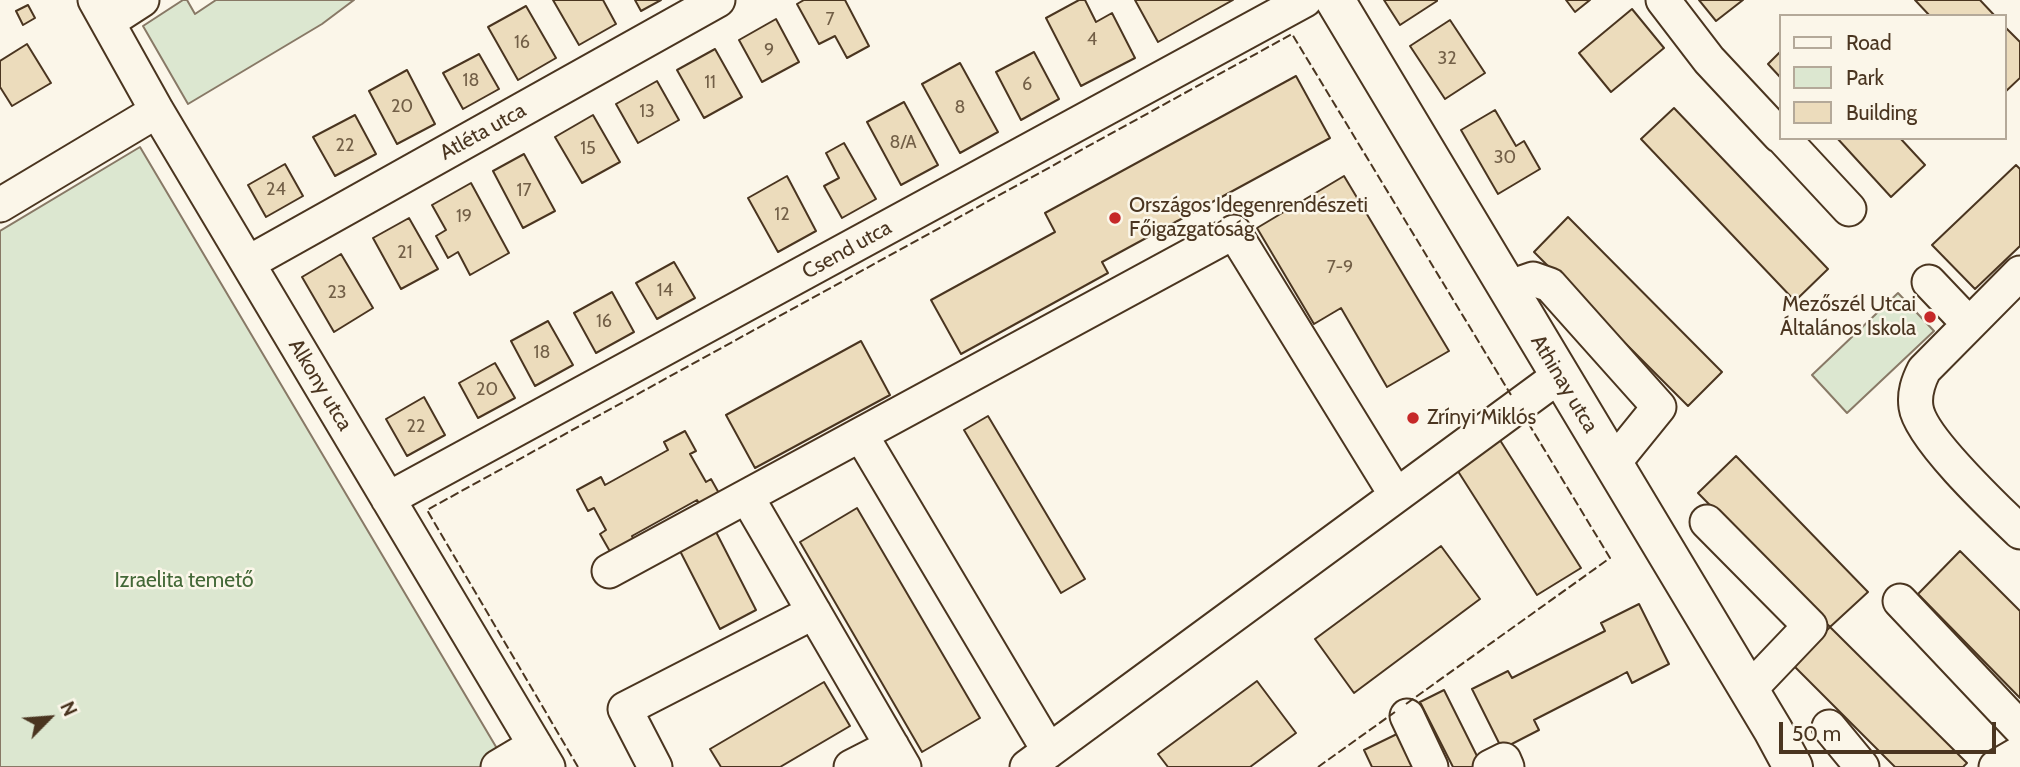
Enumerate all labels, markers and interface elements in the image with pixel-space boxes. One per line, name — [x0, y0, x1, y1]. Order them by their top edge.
house number: 7 — [825, 9, 835, 31]
legend — [1778, 14, 2006, 140]
house number: 4 — [1087, 29, 1097, 51]
text: Road — [1846, 30, 1892, 55]
house number: 16 — [514, 32, 530, 54]
house number: 9 — [764, 40, 774, 62]
house number: 32 — [1437, 48, 1457, 70]
text: Park — [1846, 65, 1884, 90]
house number: 18 — [463, 70, 479, 92]
house number: 11 — [704, 72, 716, 94]
house number: 6 — [1022, 74, 1032, 96]
house number: 20 — [391, 96, 413, 118]
house number: 8 — [955, 97, 965, 119]
street label: Atléta utca — [436, 98, 530, 166]
text: Building — [1846, 100, 1917, 125]
house number: 13 — [639, 101, 655, 123]
house number: 8/A — [890, 132, 916, 154]
house number: 22 — [336, 135, 354, 157]
house number: 15 — [580, 138, 596, 160]
house number: 30 — [1494, 147, 1516, 169]
house number: 24 — [266, 179, 286, 201]
house number: 17 — [517, 180, 531, 202]
place label: Országos Idegenrendészeti Főigazgatóság — [1129, 193, 1368, 243]
house number: 12 — [774, 204, 790, 226]
house number: 19 — [456, 206, 472, 228]
marker: Országos Idegenrendészeti Főigazgatóság — [1107, 210, 1123, 226]
street label: Csend utca — [798, 215, 896, 285]
house number: 21 — [397, 242, 413, 264]
house number: 7-9 — [1327, 257, 1353, 279]
house number: 14 — [657, 280, 673, 302]
house number: 23 — [327, 282, 347, 304]
place label: Mezőszél Utcai Általános Iskola — [1780, 292, 1916, 342]
marker: Mezőszél Utcai Általános Iskola — [1922, 309, 1938, 325]
house number: 16 — [596, 311, 612, 333]
street label: Athinay utca — [1525, 331, 1603, 437]
street label: Alkony utca — [283, 335, 357, 435]
house number: 18 — [534, 342, 550, 364]
house number: 20 — [476, 379, 498, 401]
place label: Zrínyi Miklós — [1427, 405, 1536, 431]
marker: Zrínyi Miklós — [1405, 410, 1421, 426]
house number: 22 — [407, 416, 425, 438]
park label: Izraelita temető — [114, 568, 254, 594]
north arrow — [14, 683, 84, 753]
text: N — [55, 698, 82, 720]
scale bar — [1782, 708, 1999, 752]
text: 50 m — [1792, 721, 1841, 746]

